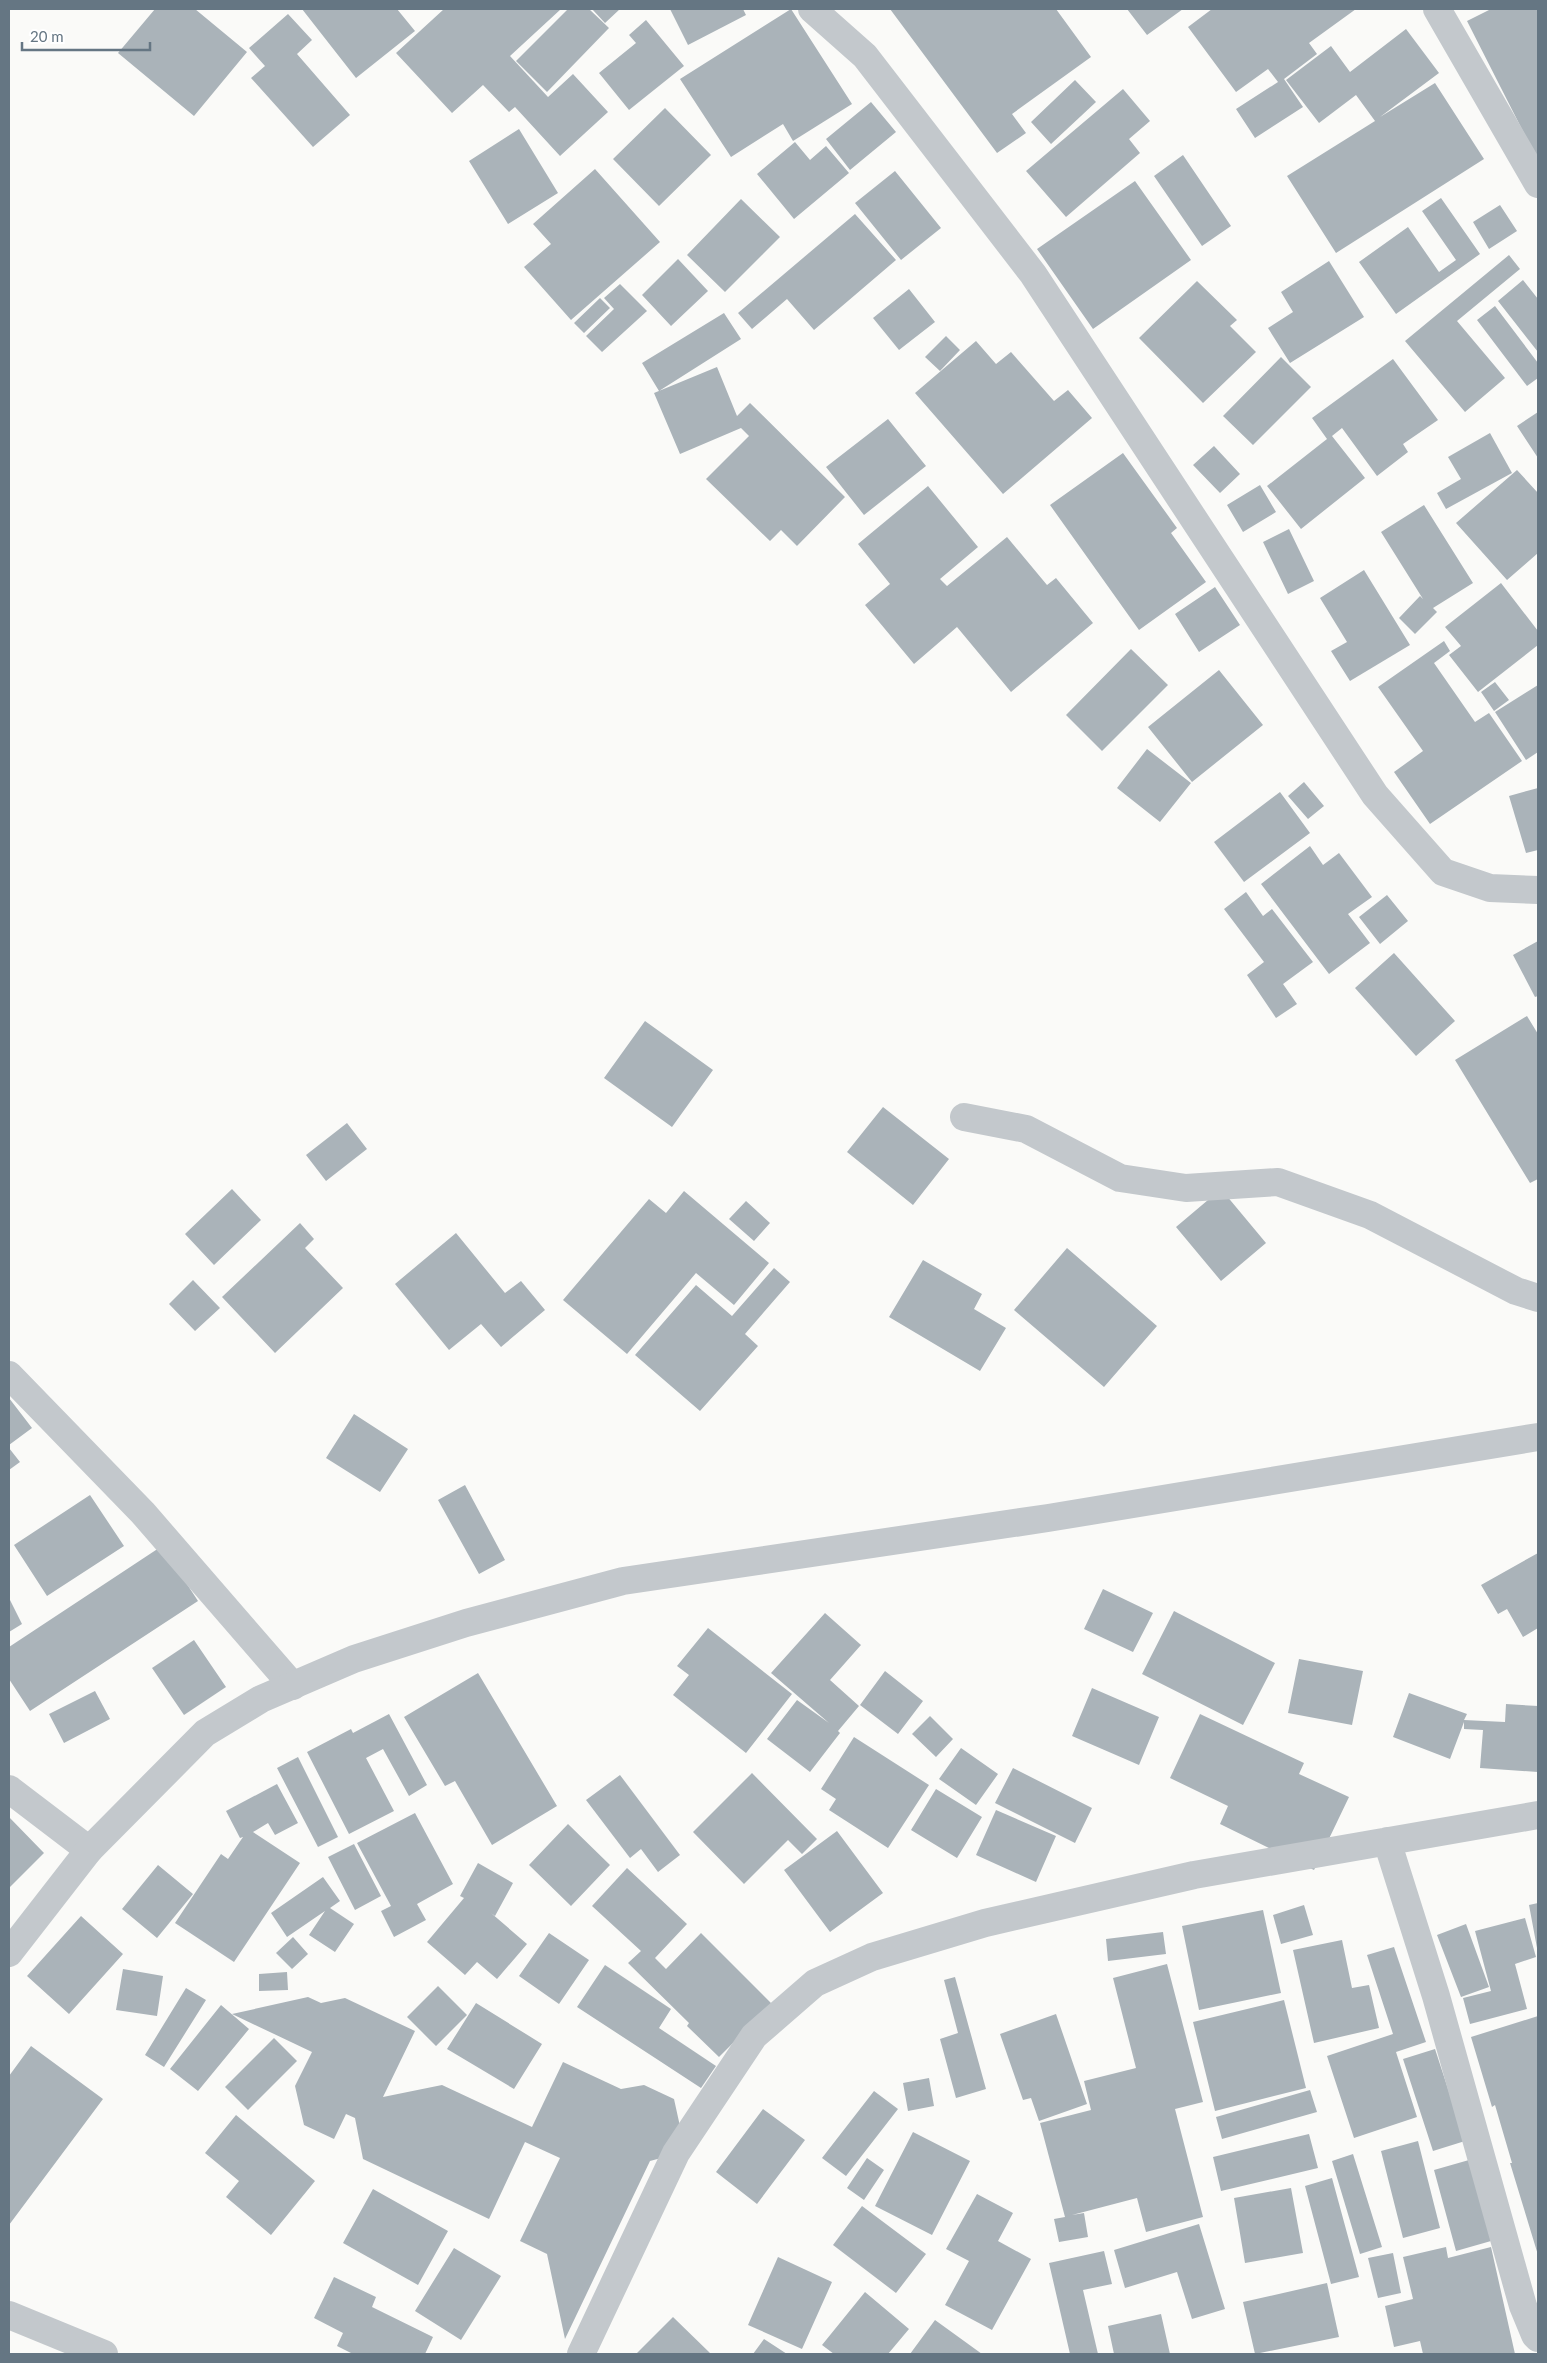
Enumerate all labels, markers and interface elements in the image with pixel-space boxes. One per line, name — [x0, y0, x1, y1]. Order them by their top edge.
scale bar — [22, 20, 150, 52]
text: 20 m — [30, 27, 64, 45]

